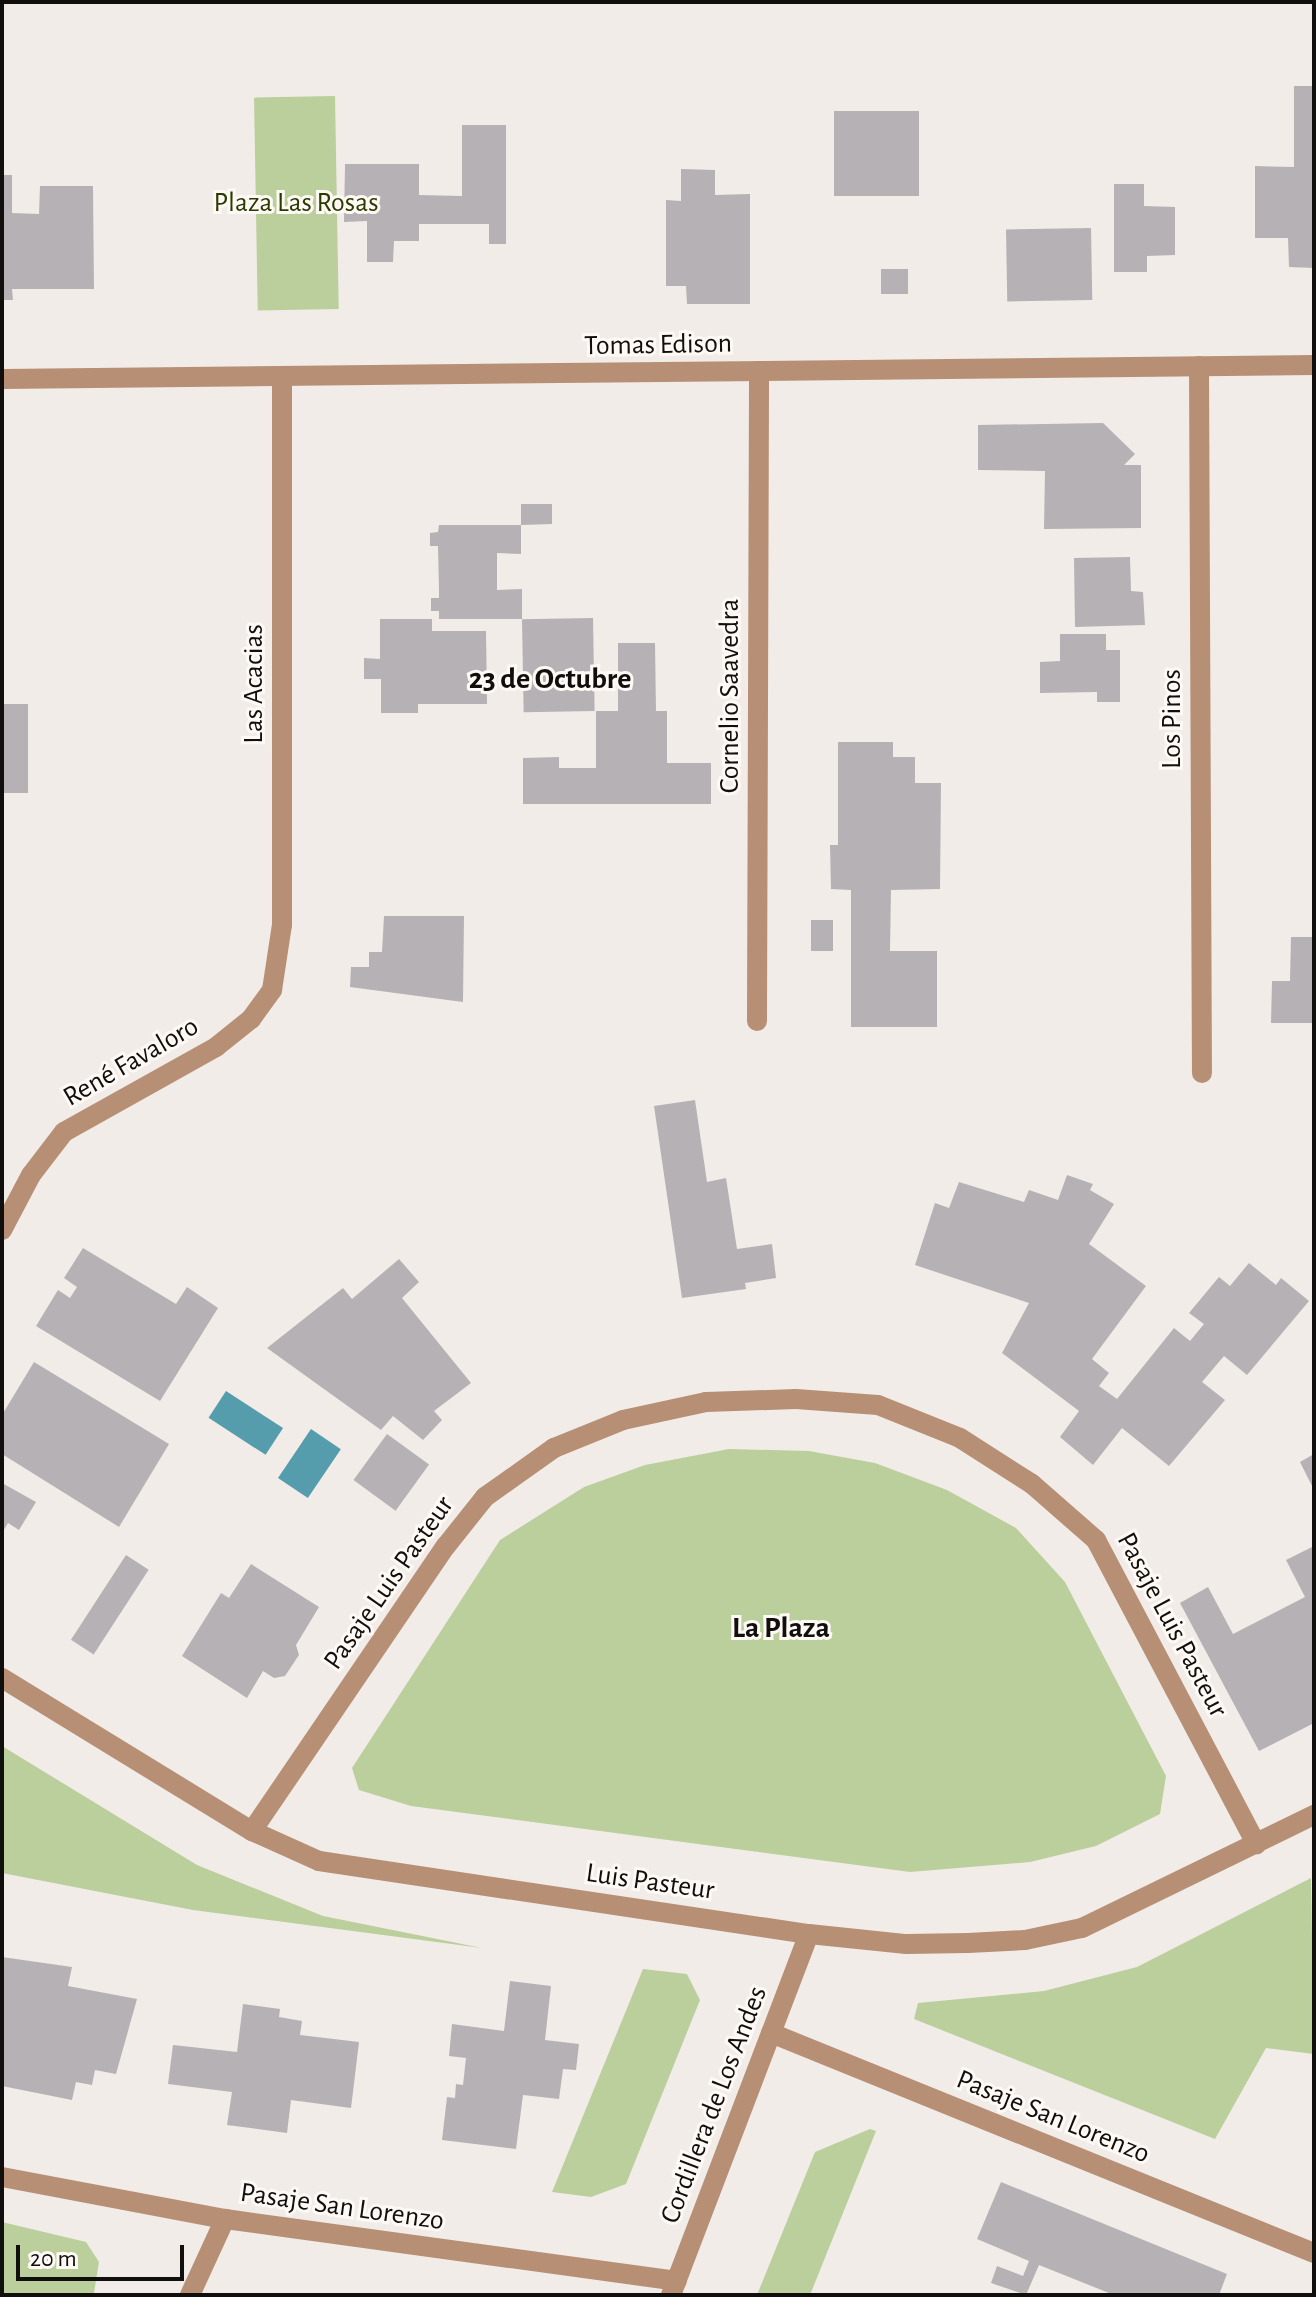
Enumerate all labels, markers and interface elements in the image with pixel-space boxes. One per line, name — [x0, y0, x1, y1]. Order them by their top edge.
park label: Plaza Las Rosas — [213, 186, 379, 220]
street label: Tomas Edison — [584, 327, 732, 363]
street label: Cornelio Saavedra — [713, 599, 747, 793]
street label: Las Acacias — [237, 624, 271, 744]
district label: 23 de Octubre — [469, 661, 631, 697]
street label: Los Pinos — [1155, 669, 1189, 769]
street label: René Favaloro — [57, 1010, 205, 1114]
street label: Pasaje Luis Pasteur — [317, 1490, 461, 1676]
street label: Pasaje Luis Pasteur — [1109, 1527, 1235, 1723]
district label: La Plaza — [732, 1610, 830, 1646]
street label: Luis Pasteur — [584, 1856, 716, 1908]
street label: Cordillera de Los Andes — [653, 1982, 775, 2228]
street label: Pasaje San Lorenzo — [951, 2063, 1155, 2171]
street label: Pasaje San Lorenzo — [238, 2176, 446, 2238]
scale bar — [20, 2229, 188, 2279]
text: 20 m — [30, 2247, 77, 2271]

